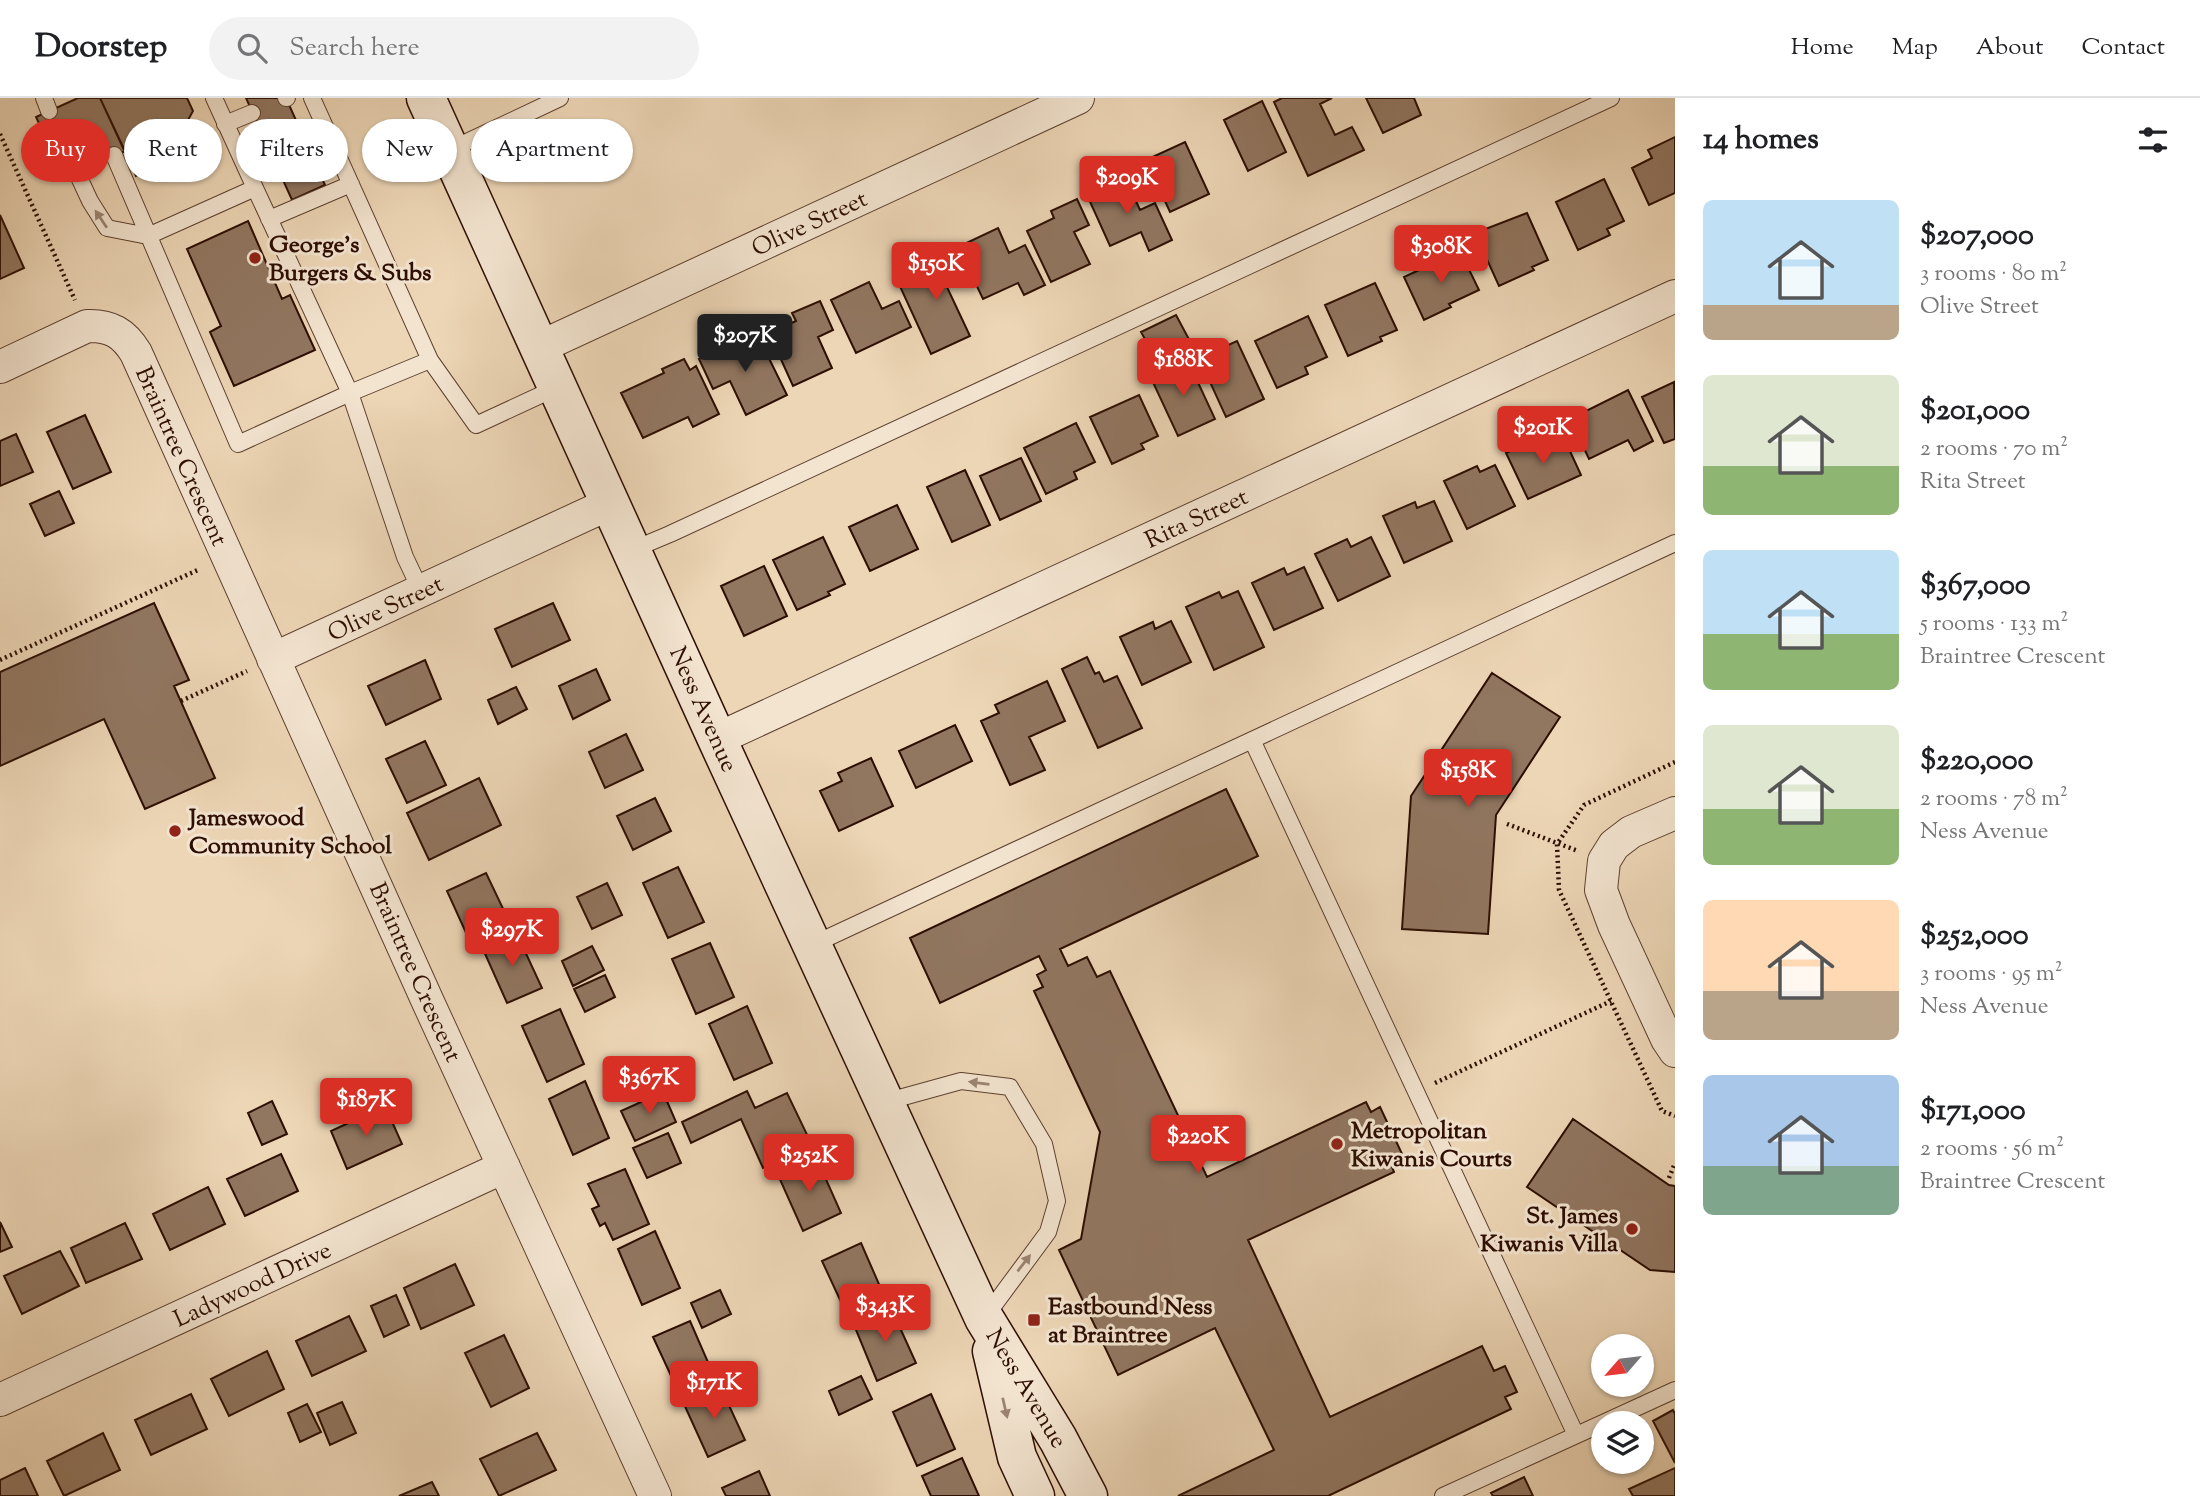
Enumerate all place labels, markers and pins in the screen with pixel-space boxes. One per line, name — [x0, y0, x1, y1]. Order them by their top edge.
pin: $209K — [1078, 156, 1176, 216]
pin: $308K — [1392, 226, 1490, 285]
place label: George's Burgers & Subs — [269, 229, 432, 291]
pin: $150K — [887, 242, 985, 302]
marker: George's Burgers & Subs — [247, 250, 263, 266]
pin: $207K — [696, 314, 794, 374]
pin: $188K — [1134, 338, 1232, 398]
pin: $201K — [1494, 406, 1592, 466]
pin: $158K — [1419, 750, 1517, 809]
place label: Jameswood Community School — [187, 802, 392, 864]
marker: Jameswood Community School — [167, 823, 183, 839]
pin: $297K — [463, 908, 561, 968]
pin: $367K — [600, 1056, 698, 1116]
pin: $187K — [317, 1079, 415, 1138]
place label: Metropolitan Kiwanis Courts — [1351, 1115, 1512, 1177]
pin: $220K — [1149, 1116, 1247, 1175]
pin: $252K — [760, 1134, 858, 1194]
marker: Metropolitan Kiwanis Courts — [1329, 1136, 1345, 1152]
place label: St. James Kiwanis Villa — [1480, 1200, 1619, 1262]
marker: St. James Kiwanis Villa — [1624, 1221, 1640, 1237]
pin: $343K — [836, 1284, 934, 1344]
place label: Eastbound Ness at Braintree — [1048, 1291, 1213, 1353]
marker: Eastbound Ness at Braintree — [1026, 1312, 1042, 1328]
pin: $171K — [665, 1362, 763, 1421]

